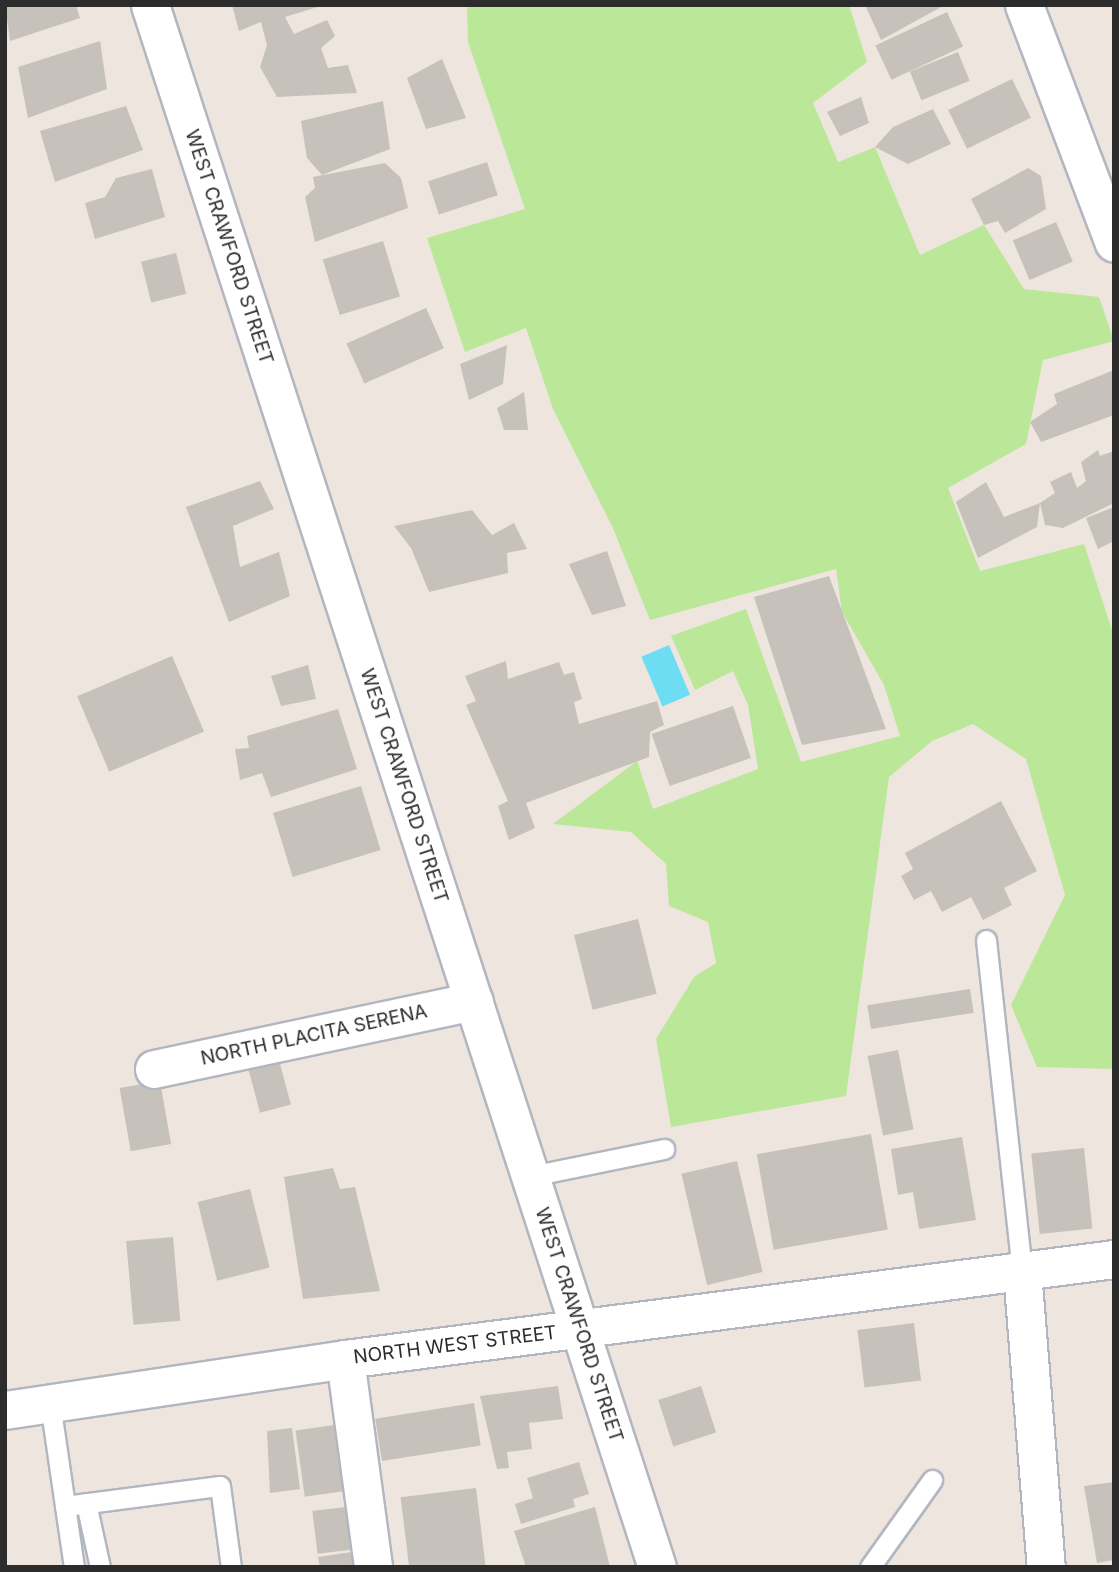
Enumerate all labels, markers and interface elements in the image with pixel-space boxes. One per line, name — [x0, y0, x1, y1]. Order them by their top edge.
street label: WEST CRAWFORD STREET — [180, 127, 278, 367]
street label: WEST CRAWFORD STREET — [355, 666, 453, 906]
street label: NORTH PLACITA SERENA — [199, 1000, 429, 1070]
street label: WEST CRAWFORD STREET — [530, 1205, 628, 1445]
street label: NORTH WEST STREET — [352, 1321, 558, 1369]

